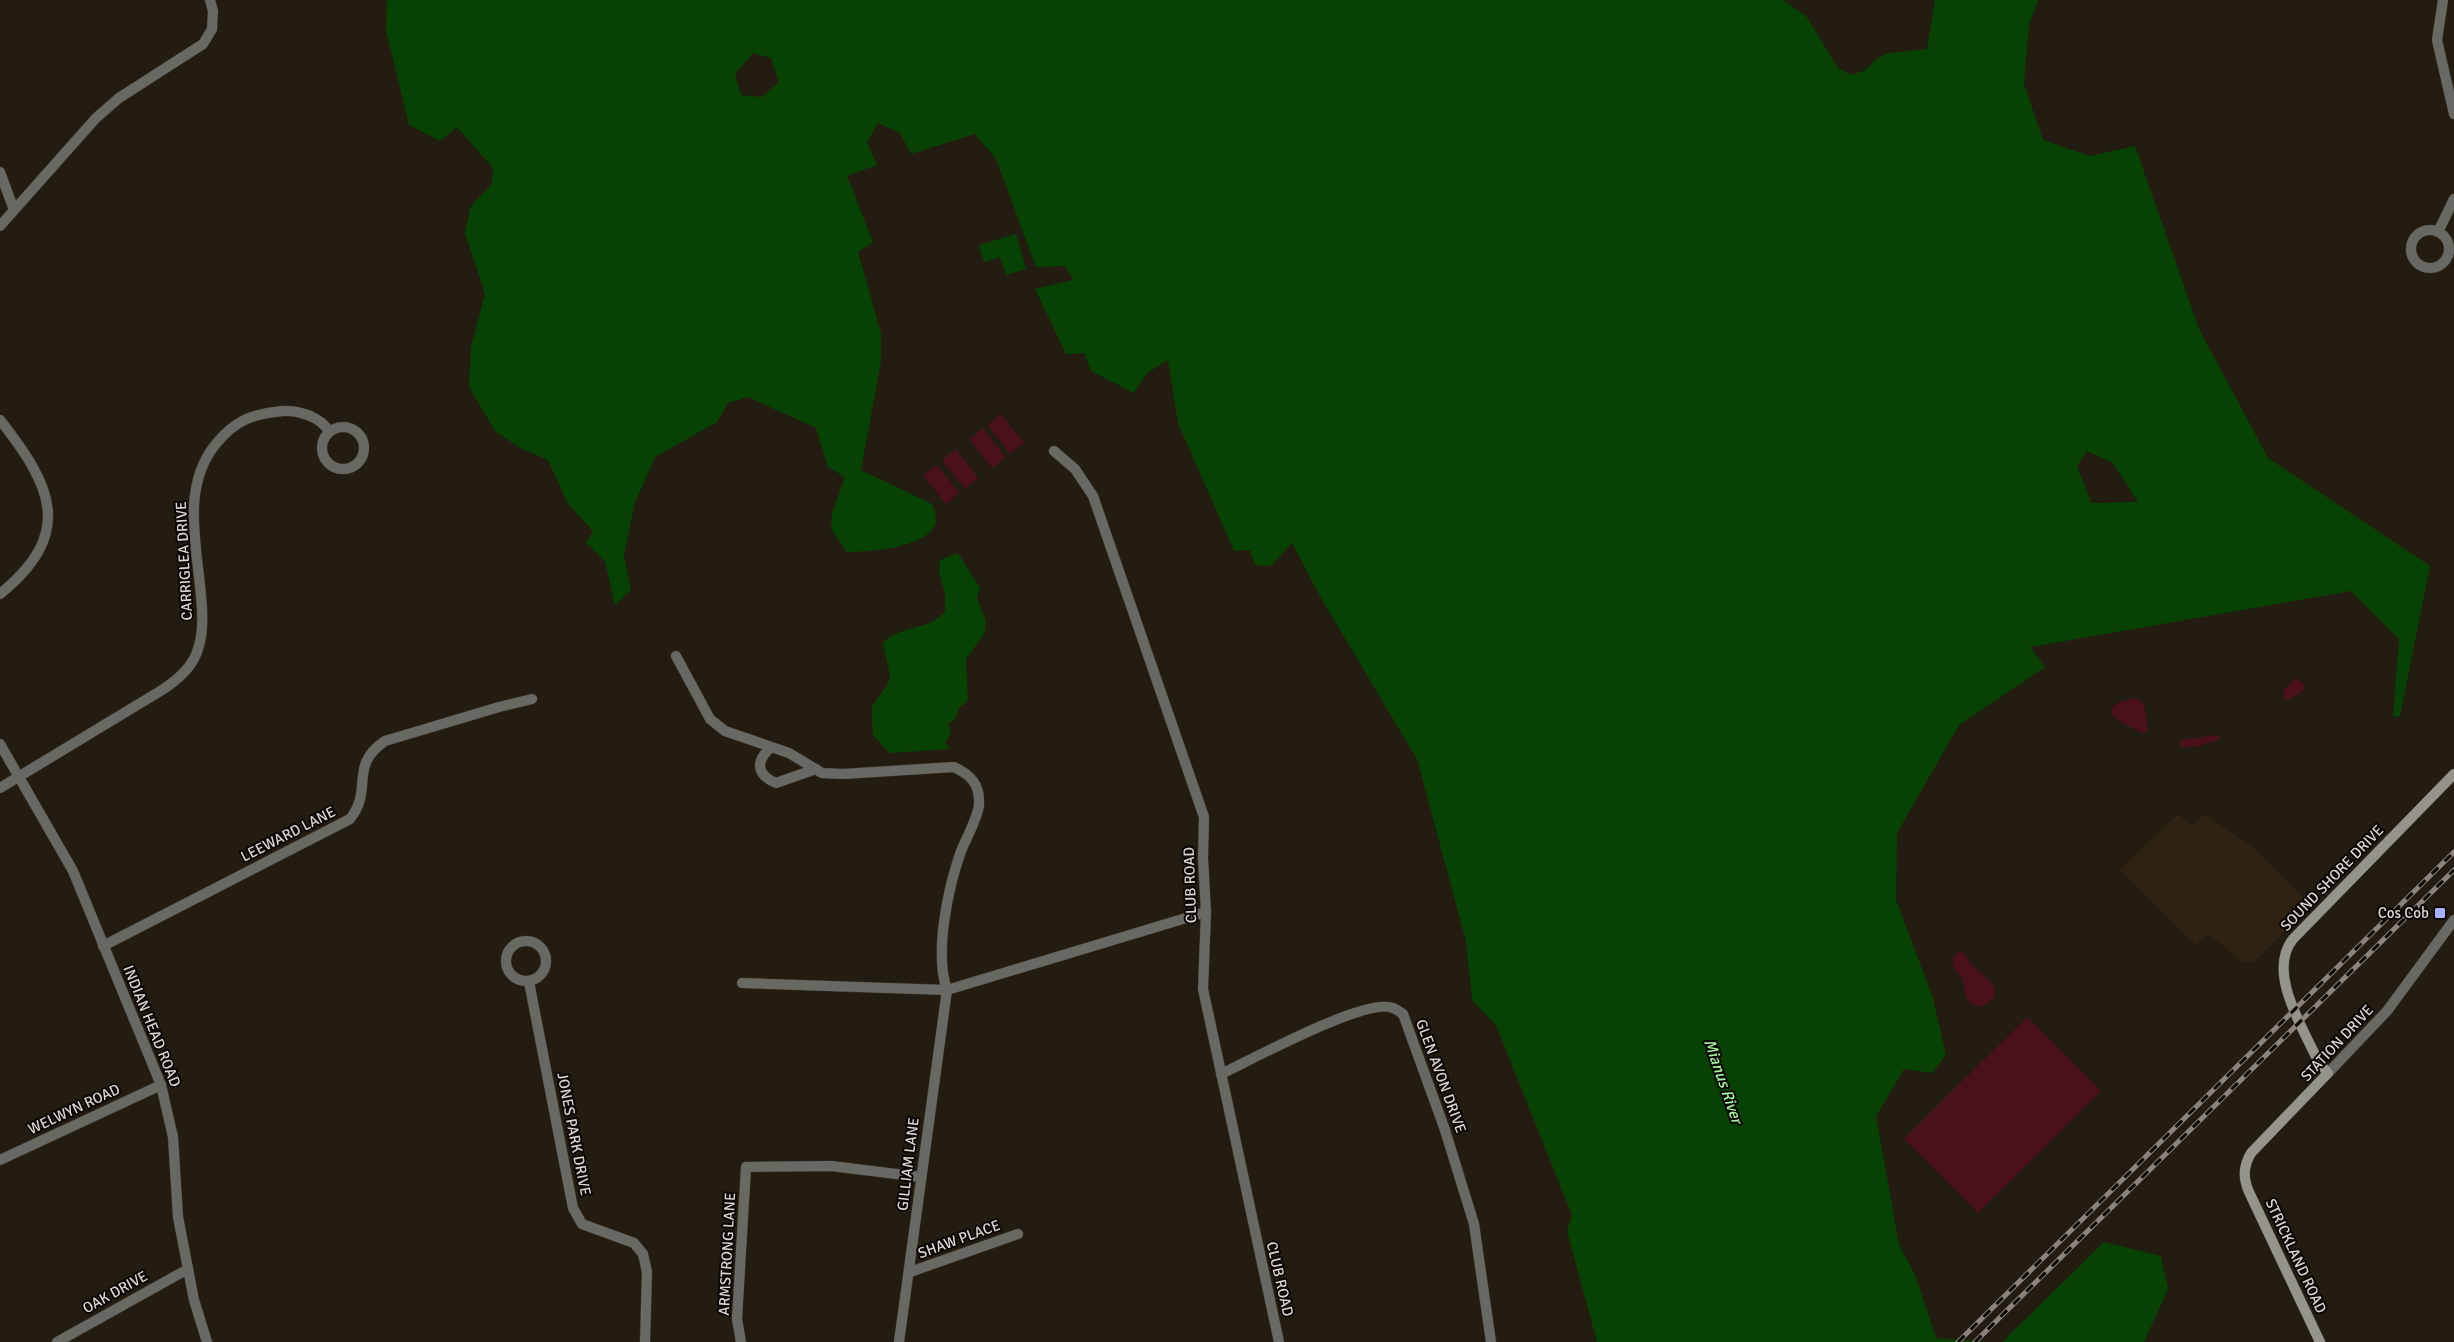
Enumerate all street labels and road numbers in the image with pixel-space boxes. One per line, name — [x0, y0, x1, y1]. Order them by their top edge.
street label: CARRIGLEA DRIVE — [172, 501, 196, 621]
street label: LEEWARD LANE — [238, 802, 338, 866]
street label: SOUND SHORE DRIVE — [2277, 821, 2387, 935]
street label: CLUB ROAD — [1180, 847, 1200, 923]
street label: INDIAN HEAD ROAD — [119, 963, 185, 1089]
street label: STATION DRIVE — [2297, 1001, 2377, 1085]
street label: GLEN AVON DRIVE — [1412, 1017, 1470, 1135]
street label: JONES PARK DRIVE — [553, 1071, 595, 1197]
street label: WELWYN ROAD — [25, 1080, 123, 1138]
street label: GILLIAM LANE — [893, 1116, 923, 1212]
street label: ARMSTRONG LANE — [715, 1192, 739, 1316]
street label: STRICKLAND ROAD — [2262, 1196, 2330, 1316]
street label: SHAW PLACE — [916, 1216, 1002, 1262]
street label: CLUB ROAD — [1263, 1240, 1297, 1318]
street label: OAK DRIVE — [79, 1267, 151, 1317]

